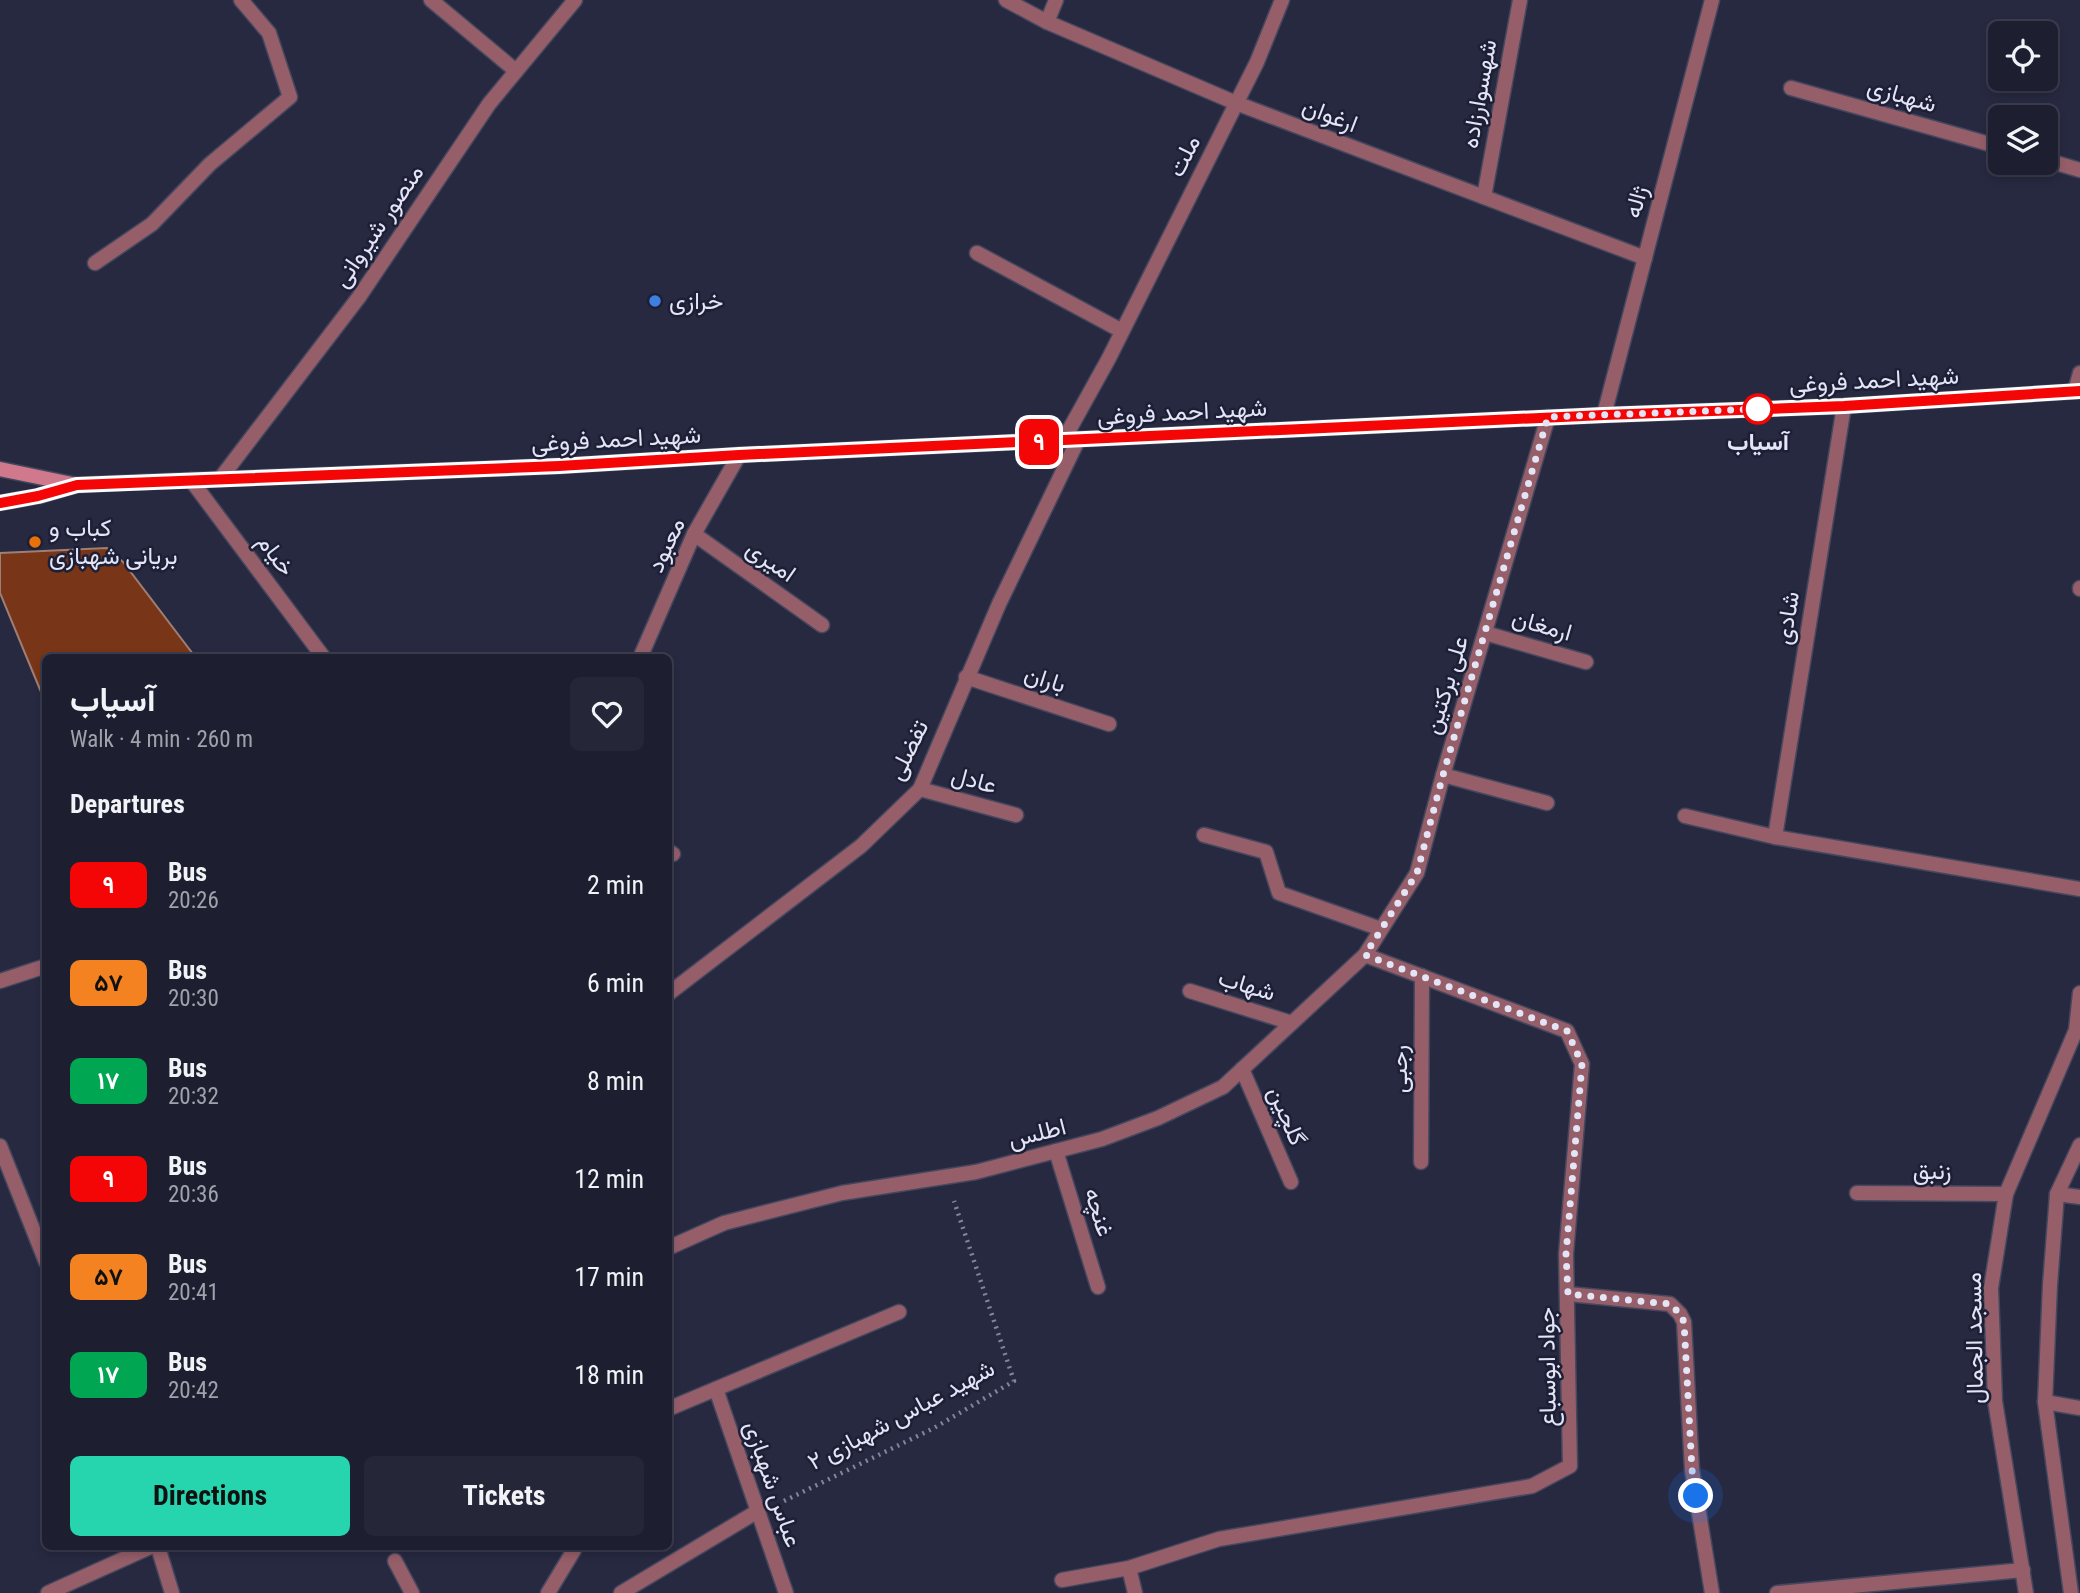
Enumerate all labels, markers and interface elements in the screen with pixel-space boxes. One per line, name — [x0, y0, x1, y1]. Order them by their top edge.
map controls — [1988, 21, 2058, 175]
button: locate — [1988, 21, 2058, 91]
street label: شهسوارزاده — [1456, 37, 1503, 151]
street label: شهبازی — [1864, 72, 1940, 119]
street label: ارغوان — [1298, 92, 1362, 139]
button: layers — [1988, 105, 2058, 175]
street label: ملت — [1162, 131, 1206, 181]
street label: منصور شیروانی — [327, 159, 430, 293]
street label: ژاله — [1618, 182, 1655, 221]
place label: خرازی — [669, 287, 723, 316]
marker: خرازی — [647, 293, 663, 309]
street label: شهید احمد فروغی — [1788, 362, 1960, 399]
street label: شهید احمد فروغی — [1096, 394, 1268, 431]
marker: آسیاب — [1743, 394, 1773, 424]
line badge: ۹ — [1016, 419, 1062, 465]
street label: شهید احمد فروغی — [530, 421, 702, 458]
text: ۹ — [1033, 428, 1045, 456]
place label: آسیاب — [1727, 428, 1791, 456]
street label: معبود — [641, 513, 692, 577]
place label: کباب و بریانی شهبازی — [49, 514, 178, 571]
street label: خیام — [250, 528, 301, 583]
marker: کباب و بریانی شهبازی — [27, 534, 43, 550]
street label: امیری — [740, 534, 801, 589]
street label: شادی — [1769, 589, 1805, 647]
street label: ارمغان — [1509, 603, 1575, 648]
street label: علی برکتین — [1418, 632, 1475, 738]
street label: باران — [1021, 659, 1069, 700]
button: heart — [570, 677, 644, 751]
text: آسیاب — [70, 680, 155, 719]
street label: تفضلی — [882, 715, 934, 785]
text: Walk · 4 min · 260 m — [70, 726, 253, 753]
street label: عادل — [948, 761, 1000, 799]
text: Departures — [70, 789, 185, 819]
text: Bus — [168, 857, 207, 887]
text: 2 min — [587, 870, 644, 900]
text: ۹ — [103, 871, 114, 899]
text: 20:26 — [168, 887, 219, 914]
text: Bus — [168, 955, 207, 985]
street label: شهاب — [1215, 963, 1279, 1008]
text: 6 min — [587, 968, 644, 998]
text: ۵۷ — [94, 969, 123, 997]
text: 20:30 — [168, 985, 219, 1012]
street label: رجبی — [1385, 1045, 1414, 1093]
text: Bus — [168, 1053, 207, 1083]
text: 8 min — [587, 1066, 644, 1096]
text: ۱۷ — [97, 1067, 120, 1095]
street label: گلچین — [1260, 1082, 1312, 1151]
text: 20:32 — [168, 1083, 219, 1110]
street label: اطلس — [1005, 1112, 1069, 1154]
text: Bus — [168, 1151, 207, 1181]
street label: زنبق — [1913, 1157, 1951, 1186]
text: 12 min — [574, 1164, 644, 1194]
text: ۹ — [103, 1165, 114, 1193]
text: 20:36 — [168, 1181, 219, 1208]
street label: غنچه — [1076, 1184, 1120, 1240]
text: Bus — [168, 1249, 207, 1279]
text: 17 min — [574, 1262, 644, 1292]
text: ۵۷ — [94, 1263, 123, 1291]
street label: مسجد الجمال — [1959, 1272, 1989, 1404]
text: 20:41 — [168, 1279, 219, 1306]
street label: جواد ابوسباع — [1532, 1307, 1564, 1427]
text: Bus — [168, 1347, 207, 1377]
street label: شهید عباس شهبازی ۲ — [803, 1354, 1000, 1477]
text: 18 min — [574, 1360, 644, 1390]
text: ۱۷ — [97, 1361, 120, 1389]
text: 20:42 — [168, 1377, 219, 1404]
street label: عباس شهبازی — [737, 1417, 808, 1551]
button: Directions — [70, 1456, 350, 1536]
button: Tickets — [364, 1456, 644, 1536]
your location — [1678, 1478, 1713, 1513]

